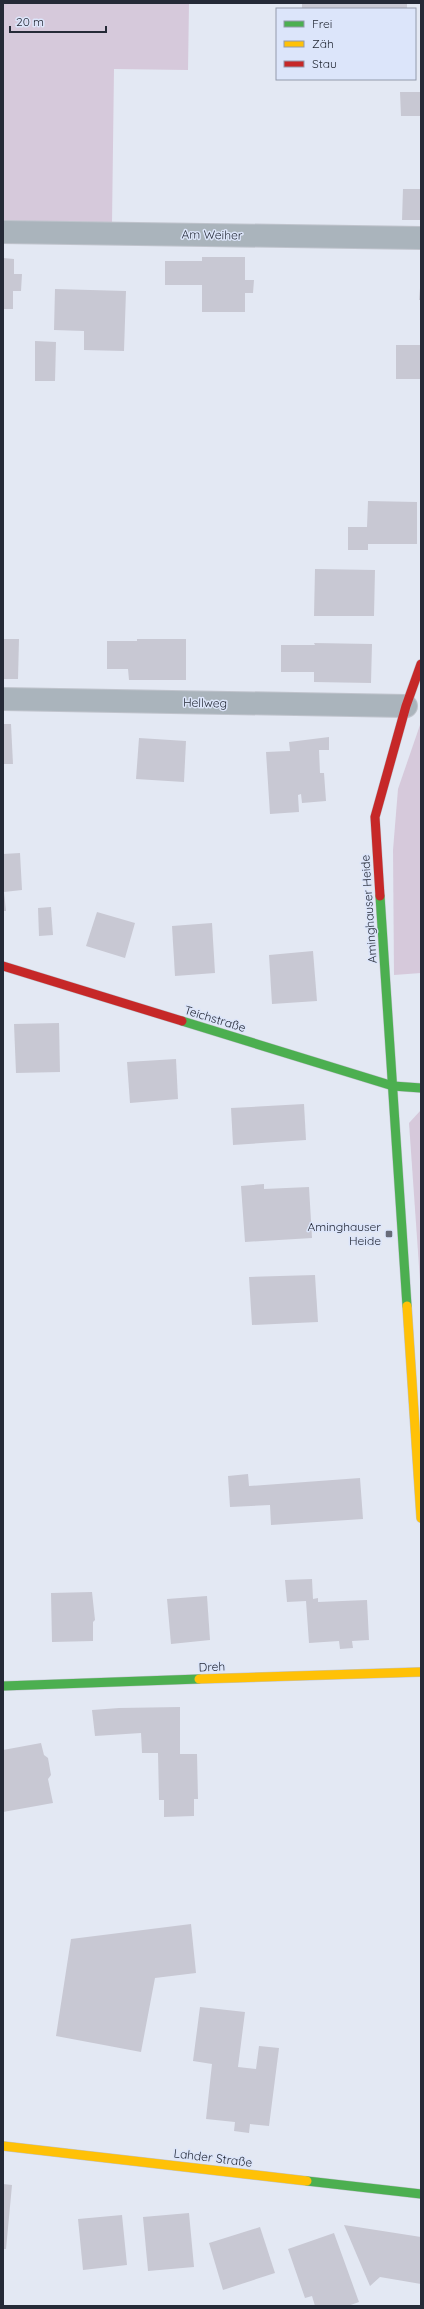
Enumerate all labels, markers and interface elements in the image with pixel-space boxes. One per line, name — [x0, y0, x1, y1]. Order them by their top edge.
scale bar — [10, 8, 106, 34]
legend — [276, 8, 416, 80]
text: 20 m — [16, 14, 44, 29]
text: Frei — [312, 16, 332, 31]
text: Zäh — [312, 36, 334, 51]
text: Stau — [312, 56, 337, 71]
street label: Am Weiher — [181, 226, 243, 243]
street label: Hellweg — [183, 695, 227, 710]
street label: Aminghauser Heide — [357, 854, 380, 964]
street label: Teichstraße — [183, 1002, 248, 1035]
place label: Aminghauser Heide — [307, 1219, 381, 1248]
marker: Aminghauser Heide — [384, 1229, 394, 1239]
street label: Dreh — [198, 1659, 226, 1674]
street label: Lahder Straße — [173, 2145, 253, 2170]

